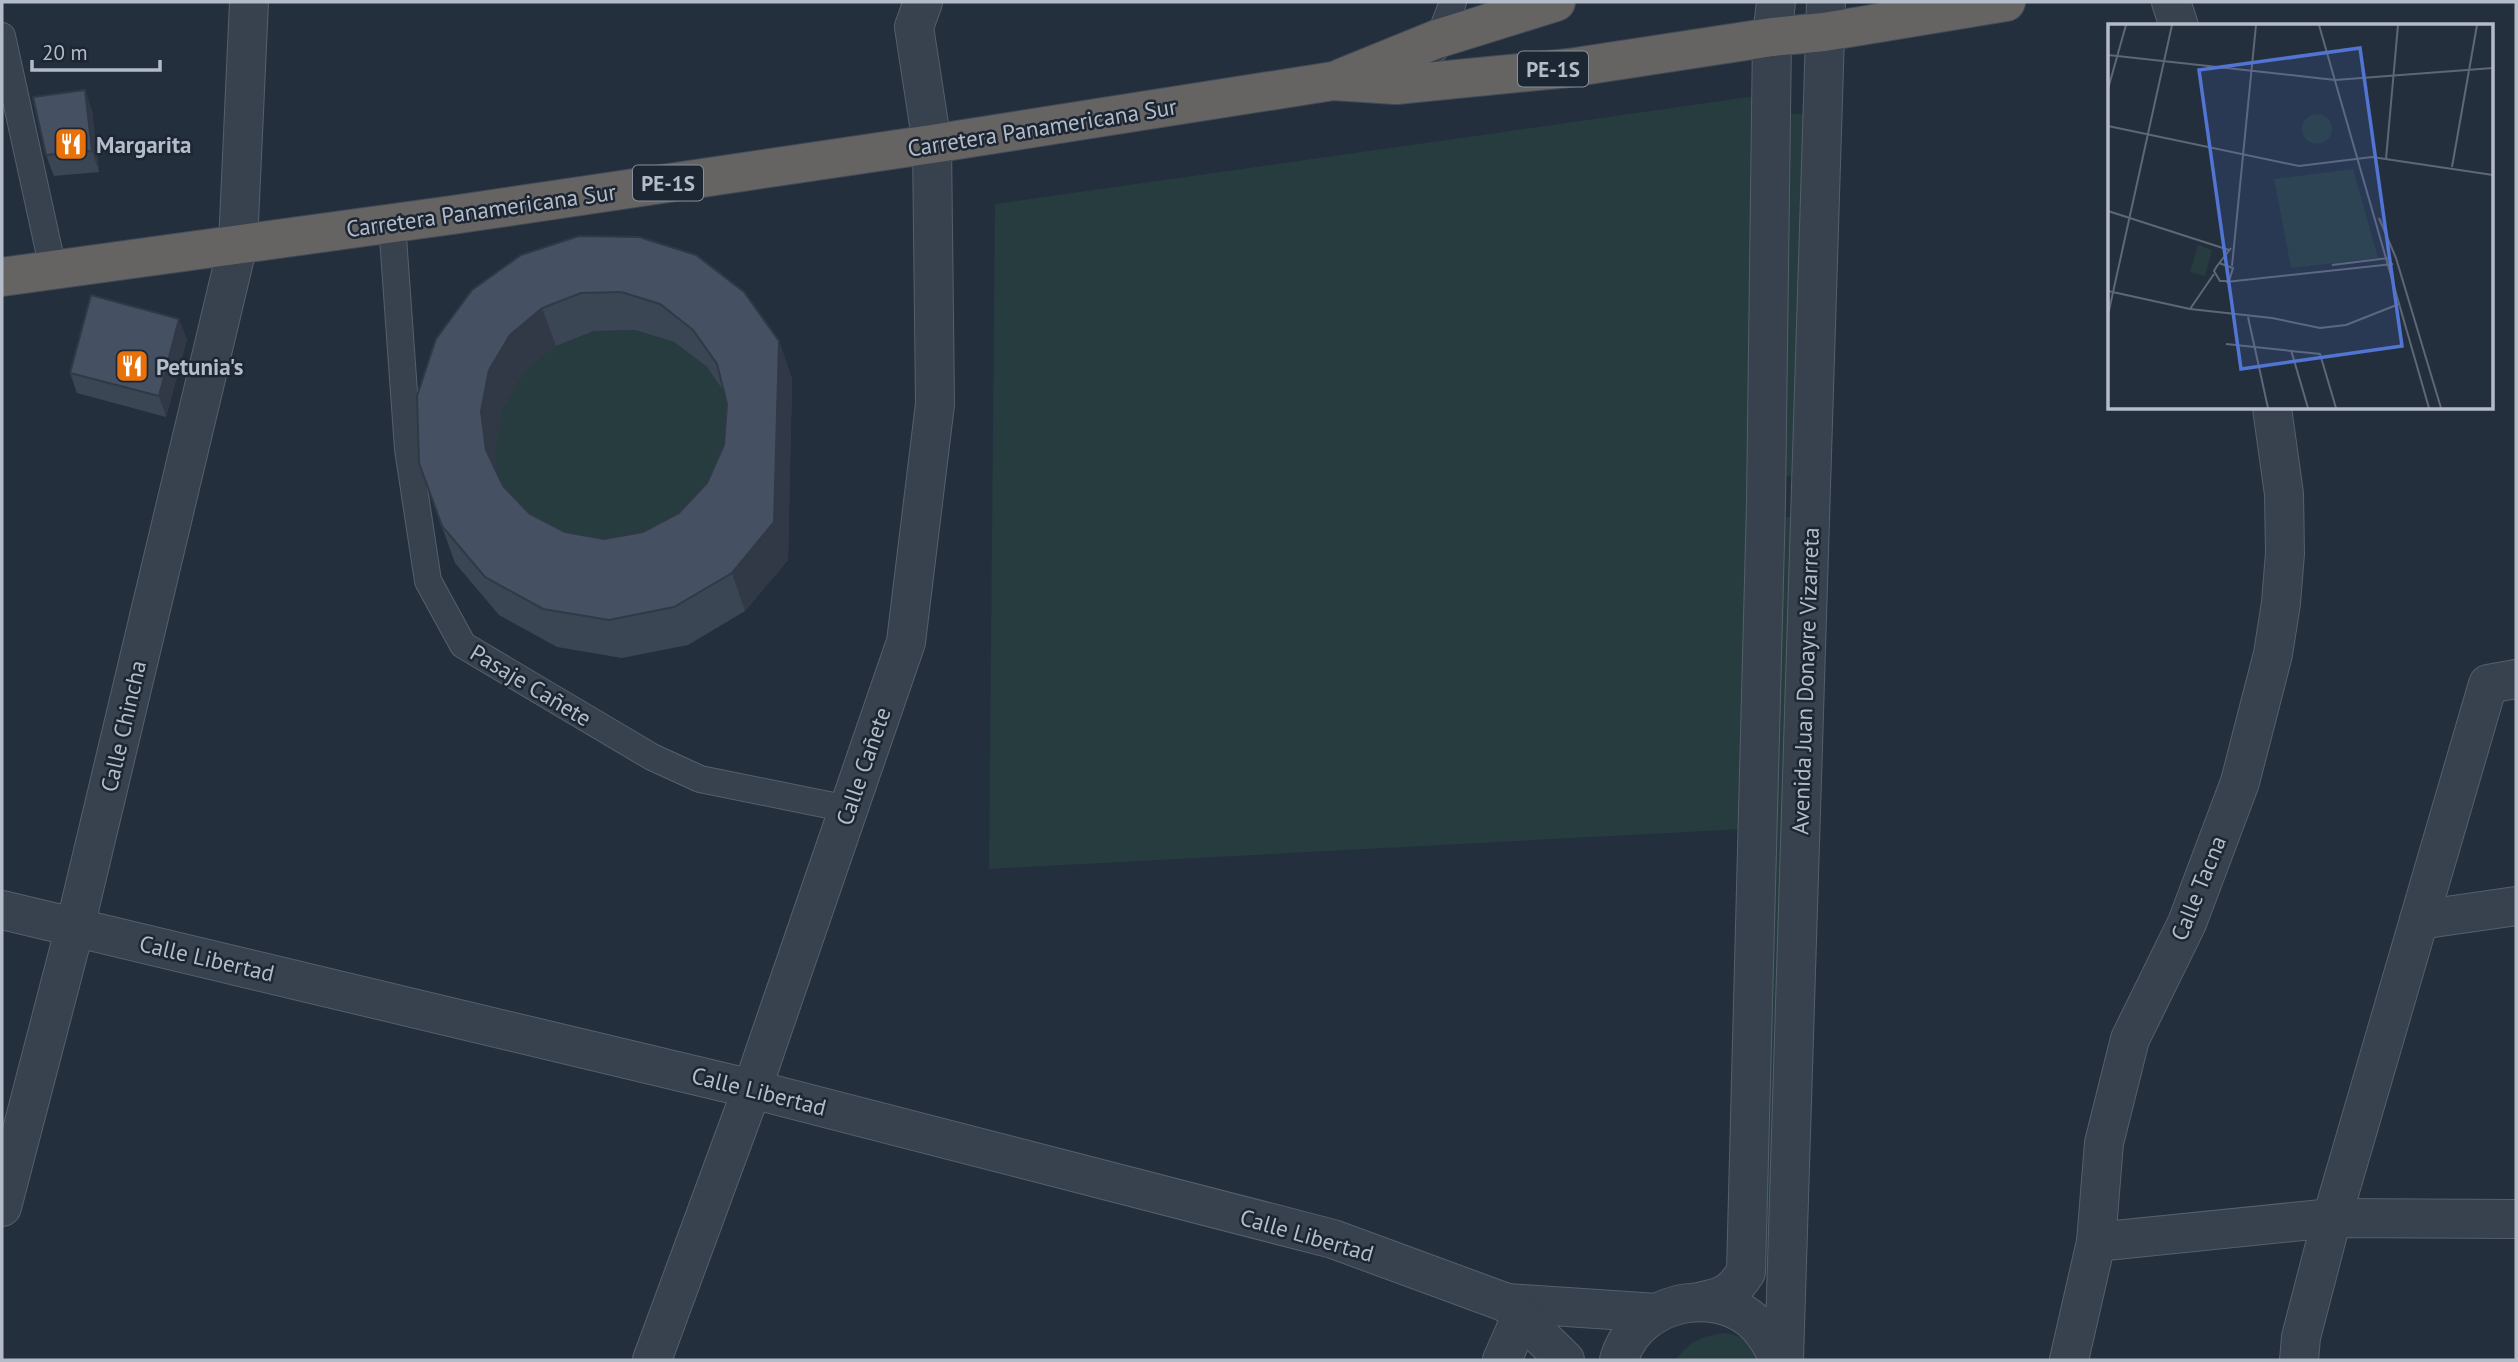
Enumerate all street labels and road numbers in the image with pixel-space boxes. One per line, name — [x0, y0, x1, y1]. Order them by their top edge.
road number: PE-1S — [1518, 52, 1588, 86]
street label: Carretera Panamericana Sur — [905, 91, 1179, 163]
road number: PE-1S — [633, 166, 703, 200]
street label: Carretera Panamericana Sur — [344, 177, 618, 243]
street label: Avenida Juan Donayre Vizarreta — [1785, 527, 1825, 835]
street label: Pasaje Cañete — [465, 638, 597, 732]
street label: Calle Chincha — [94, 657, 152, 795]
street label: Calle Cañete — [829, 703, 897, 829]
street label: Calle Tacna — [2164, 831, 2232, 945]
street label: Calle Libertad — [137, 928, 277, 988]
street label: Calle Libertad — [689, 1060, 829, 1122]
street label: Calle Libertad — [1237, 1202, 1377, 1268]

